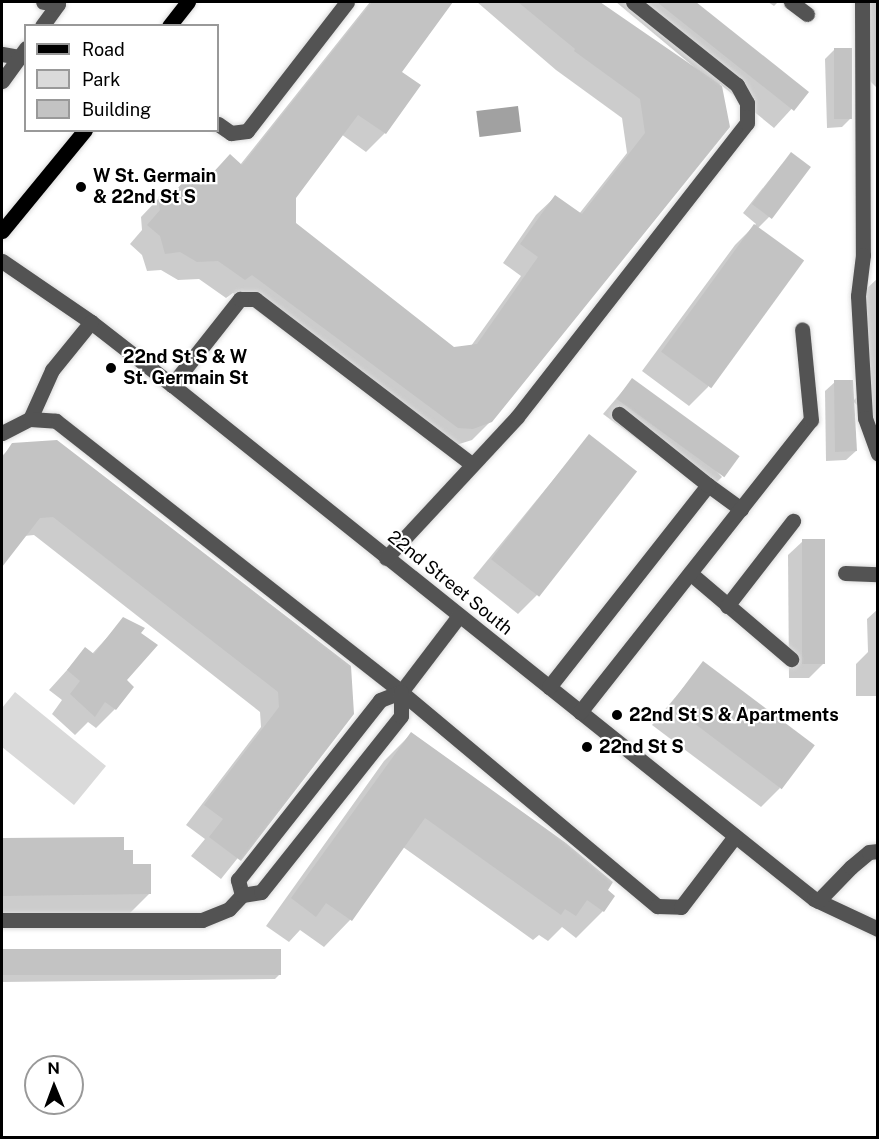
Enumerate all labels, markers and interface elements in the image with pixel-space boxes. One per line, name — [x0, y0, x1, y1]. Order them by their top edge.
legend — [24, 24, 219, 132]
text: Road — [82, 39, 125, 60]
text: Park — [82, 69, 120, 90]
text: Building — [82, 99, 151, 120]
place label: W St. Germain & 22nd St S — [93, 166, 216, 208]
marker: W St. Germain & 22nd St S — [74, 180, 88, 194]
place label: 22nd St S & W St. Germain St — [123, 347, 249, 389]
marker: 22nd St S & W St. Germain St — [104, 361, 118, 375]
street label: 22nd Street South — [383, 526, 517, 640]
place label: 22nd St S & Apartments — [629, 704, 839, 726]
marker: 22nd St S & Apartments — [610, 708, 624, 722]
place label: 22nd St S — [599, 736, 684, 758]
marker: 22nd St S — [580, 740, 594, 754]
north arrow — [24, 1055, 84, 1115]
text: N — [47, 1059, 60, 1078]

